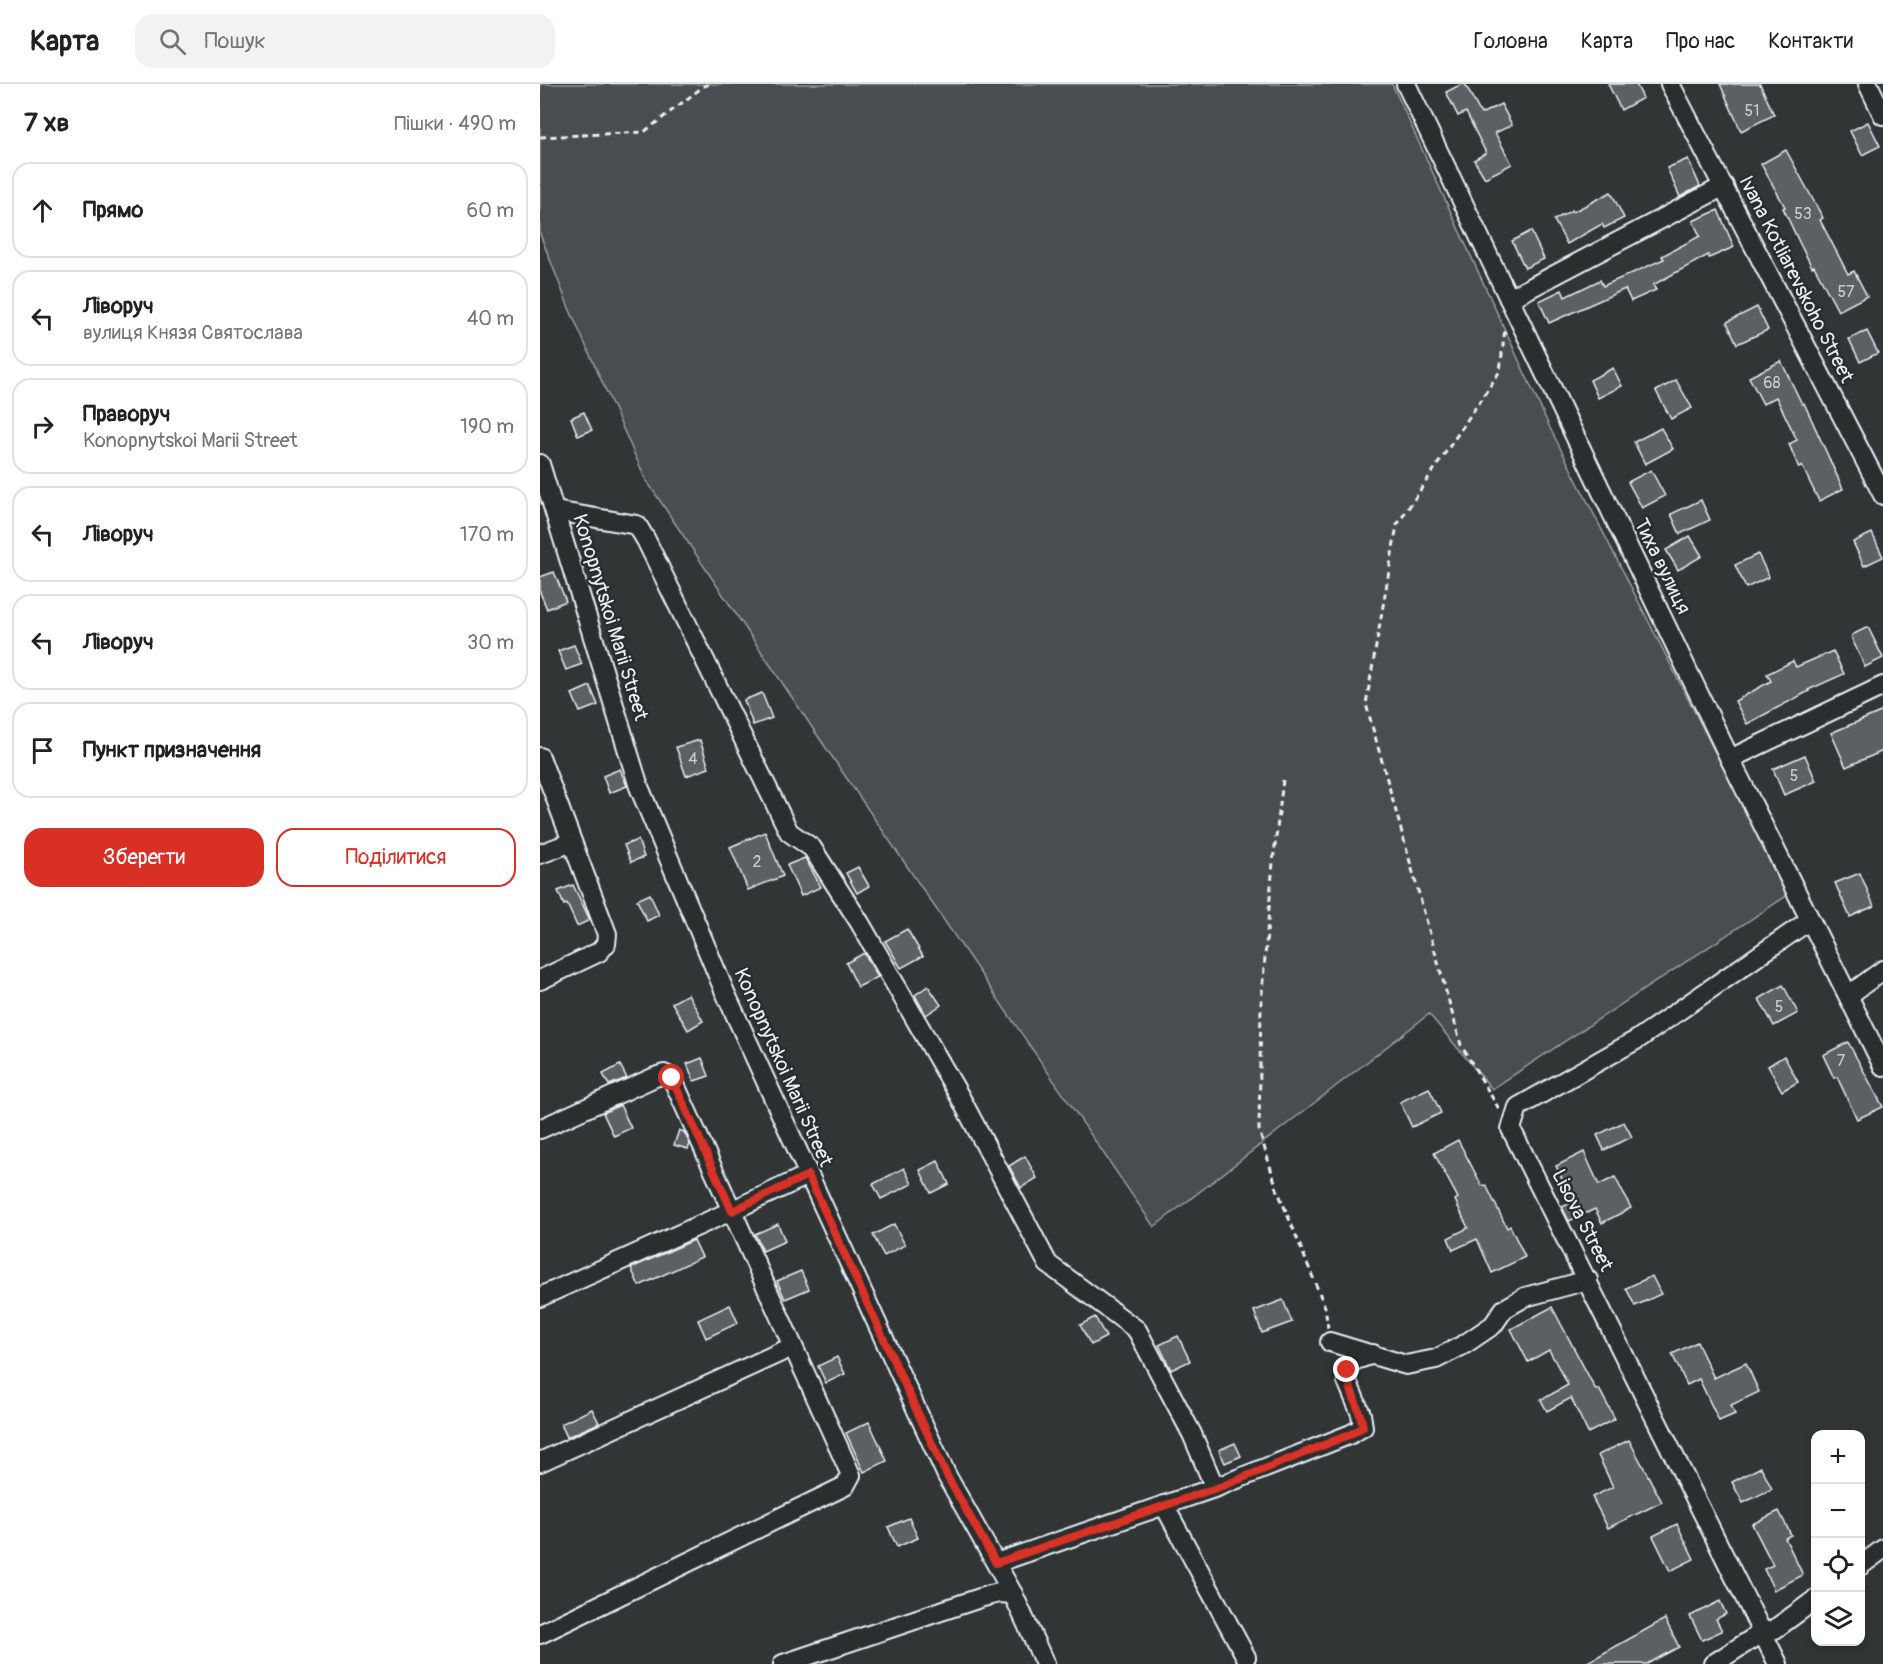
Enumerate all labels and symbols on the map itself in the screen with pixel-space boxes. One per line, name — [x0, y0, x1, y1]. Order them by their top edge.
house number: 51 — [1745, 101, 1759, 121]
street label: Ivana Kotliarevskoho Street — [1733, 171, 1860, 388]
house number: 53 — [1794, 204, 1812, 224]
house number: 57 — [1837, 282, 1855, 302]
house number: 68 — [1763, 373, 1781, 393]
street label: Konopnytskoi Marii Street — [567, 511, 654, 724]
street label: Тиха вулиця — [1629, 514, 1696, 618]
house number: 4 — [688, 749, 698, 769]
house number: 5 — [1790, 766, 1798, 786]
house number: 2 — [753, 852, 762, 872]
street label: Konopnytskoi Marii Street — [728, 964, 839, 1171]
house number: 5 — [1775, 997, 1783, 1017]
house number: 7 — [1837, 1051, 1846, 1071]
route start — [658, 1064, 684, 1090]
street label: Lisova Street — [1546, 1165, 1619, 1276]
route end — [1333, 1356, 1359, 1382]

